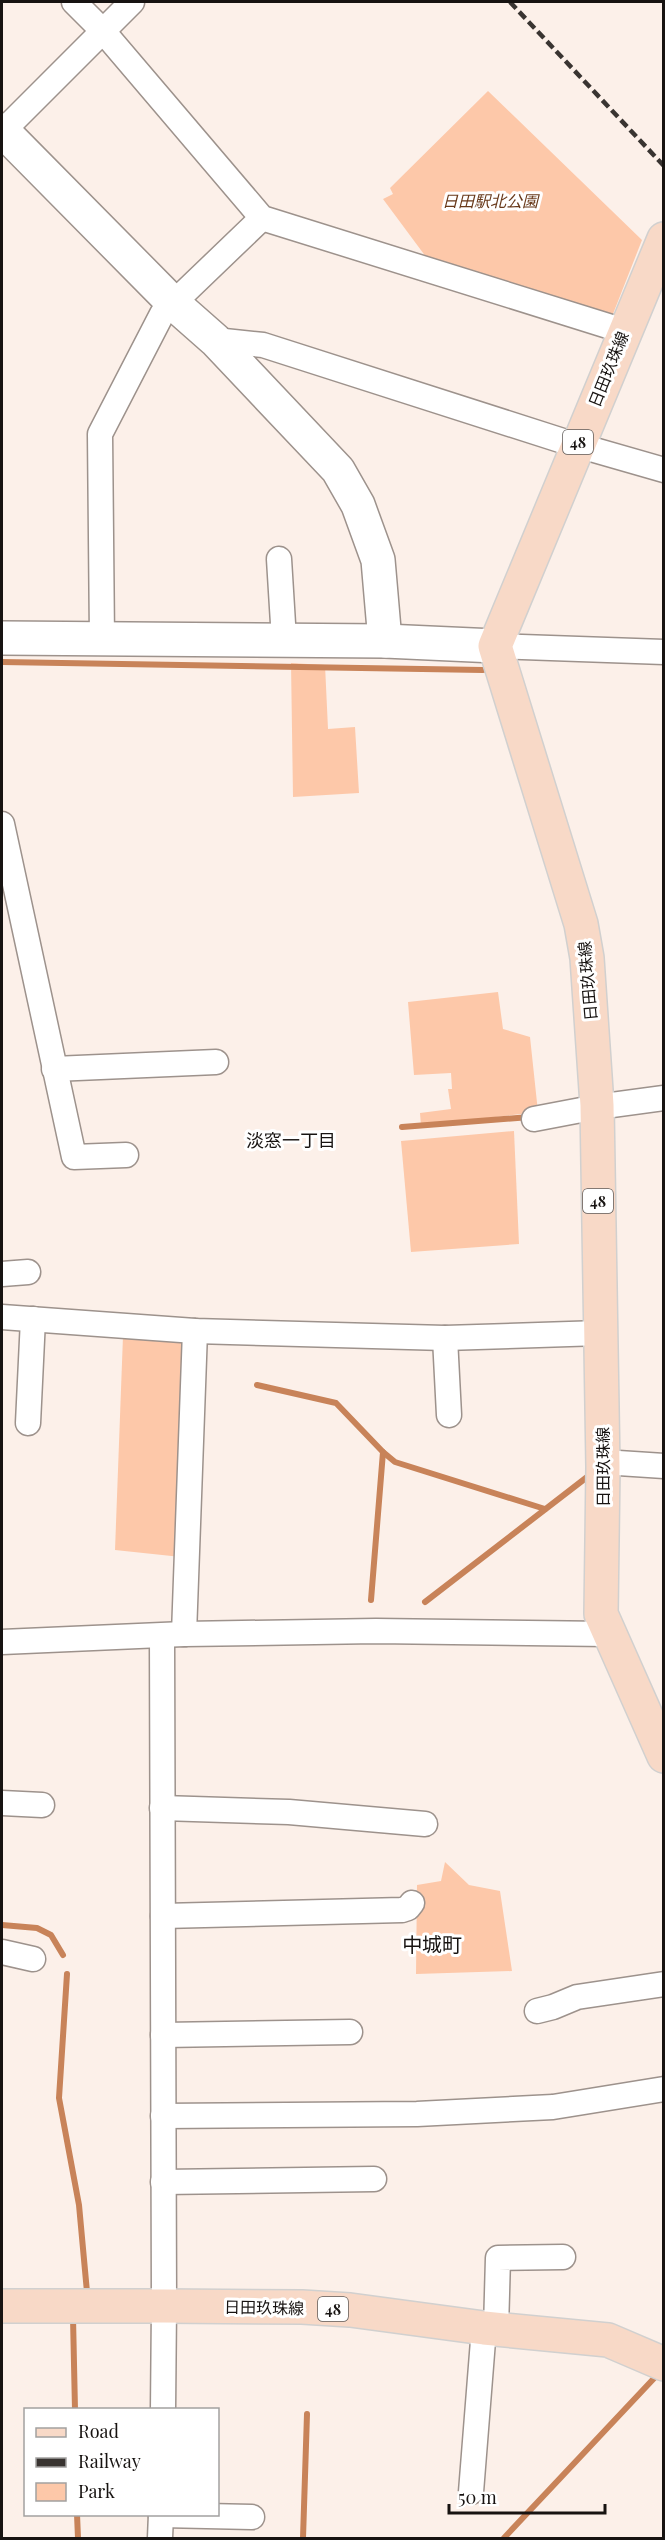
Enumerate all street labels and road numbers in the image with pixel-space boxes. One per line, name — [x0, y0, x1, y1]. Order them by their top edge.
street label: 日田玖珠線 — [583, 328, 633, 410]
road number: 48 — [563, 430, 593, 454]
street label: 日田玖珠線 — [573, 940, 601, 1022]
road number: 48 — [583, 1189, 613, 1213]
street label: 日田玖珠線 — [592, 1427, 613, 1507]
street label: 日田玖珠線 — [224, 2296, 304, 2318]
road number: 48 — [318, 2297, 348, 2321]

